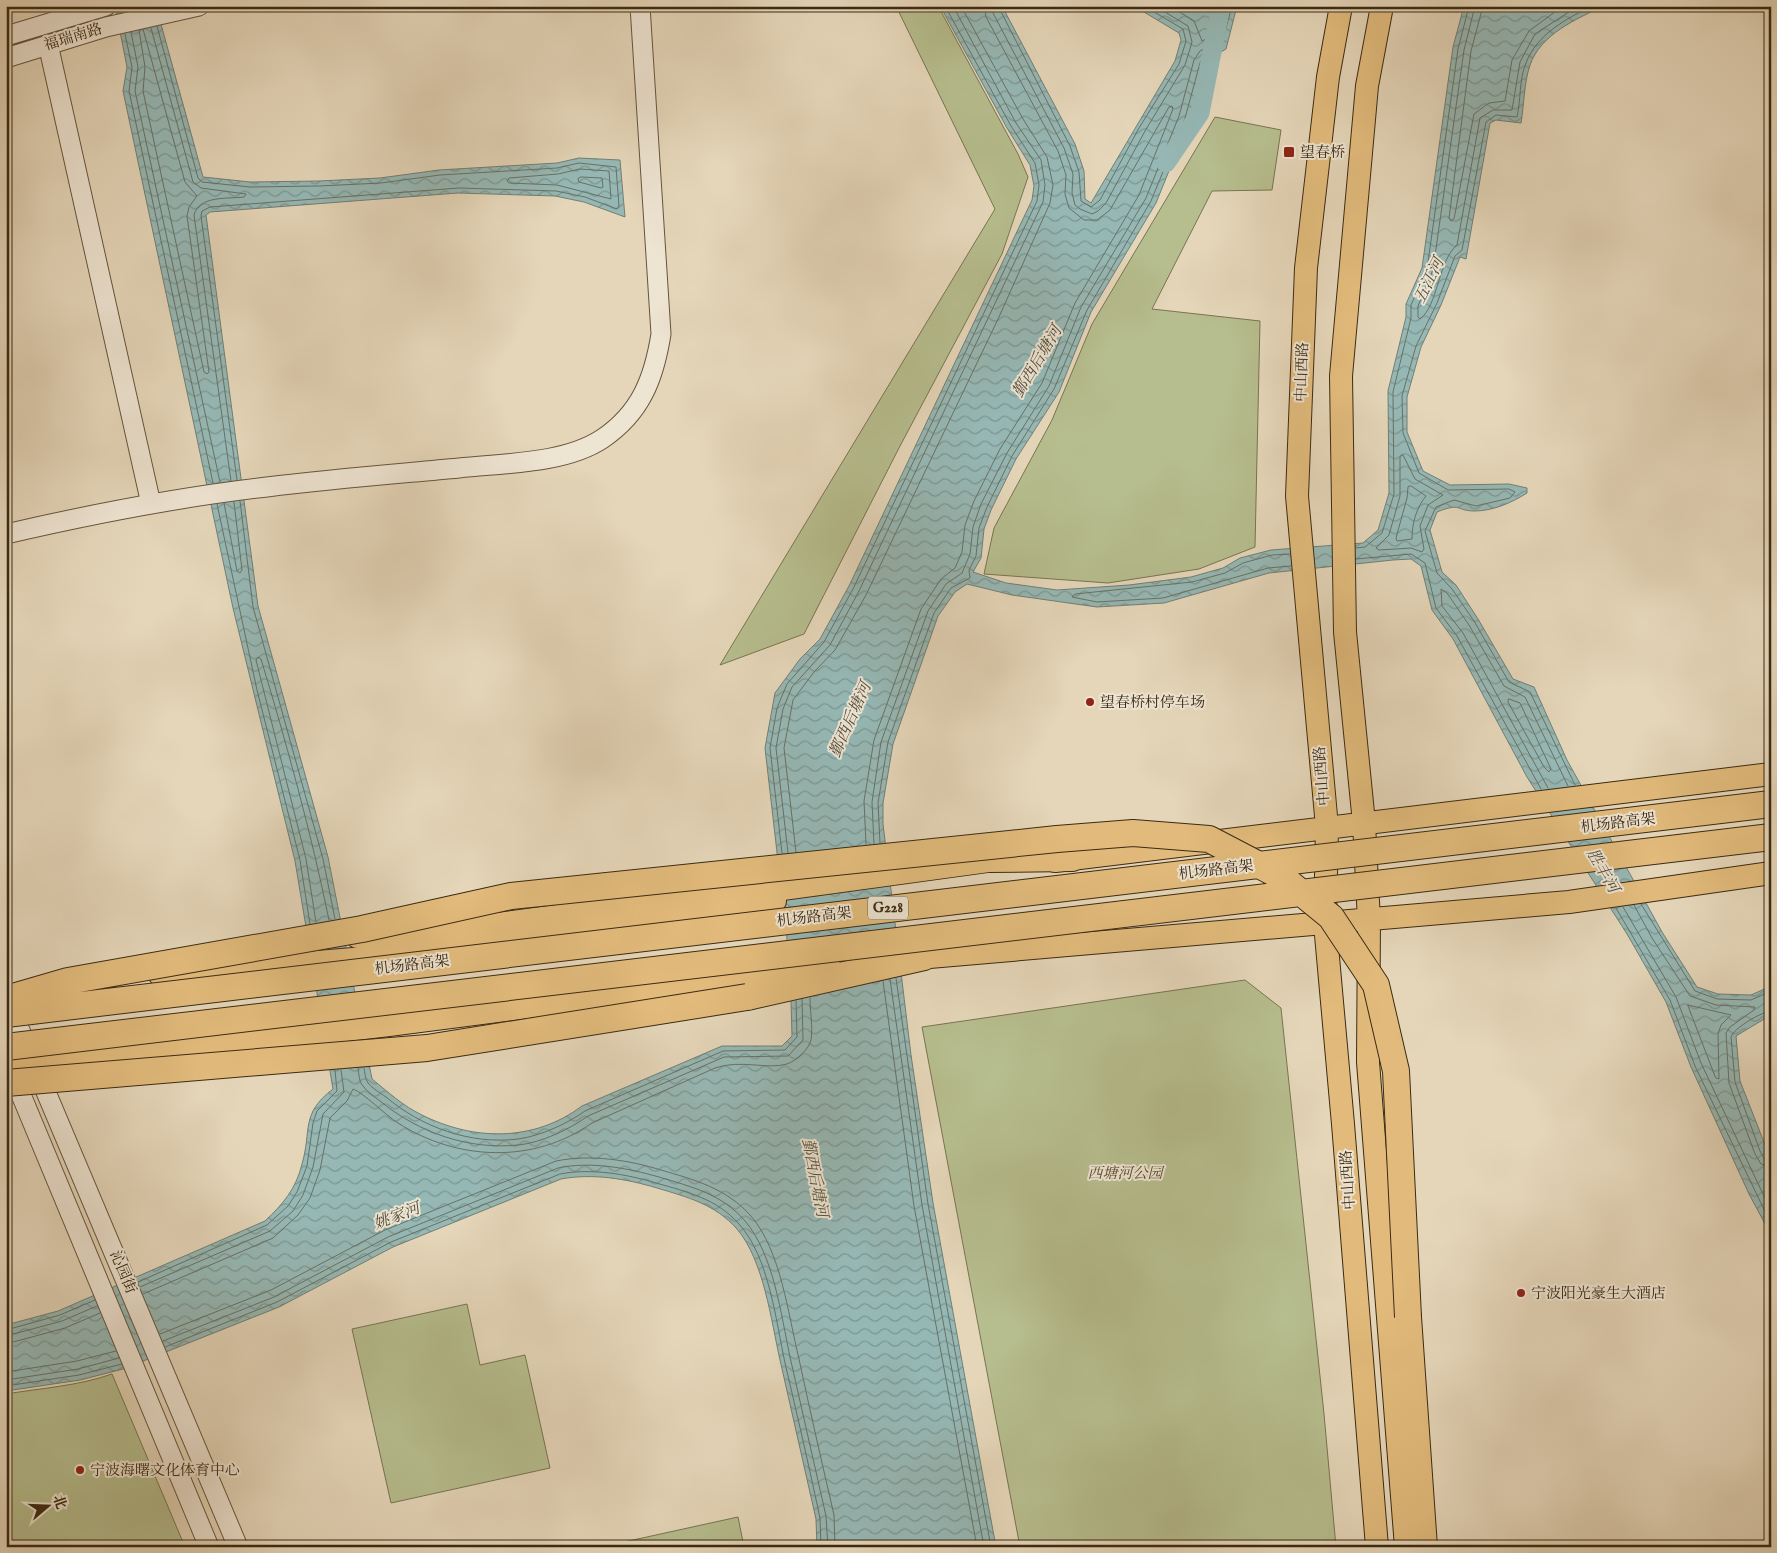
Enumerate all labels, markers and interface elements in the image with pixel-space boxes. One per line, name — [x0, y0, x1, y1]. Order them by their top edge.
street label: 福瑞南路 — [42, 19, 104, 55]
place label: 望春桥 — [1300, 143, 1345, 162]
marker: 望春桥 — [1282, 145, 1296, 159]
water label: 五江河 — [1410, 252, 1451, 307]
water label: 鄞西后塘河 — [1009, 320, 1069, 401]
street label: 中山西路 — [1291, 342, 1313, 402]
water label: 鄞西后塘河 — [826, 677, 878, 761]
place label: 望春桥村停车场 — [1100, 693, 1205, 712]
marker: 望春桥村停车场 — [1084, 696, 1096, 708]
street label: 中山西路 — [1310, 745, 1334, 807]
street label: 机场路高架 — [1580, 809, 1656, 837]
water label: 胜丰河 — [1581, 845, 1624, 899]
street label: 机场路高架 — [1178, 856, 1254, 884]
road number: G228 — [868, 896, 908, 920]
street label: 机场路高架 — [776, 903, 852, 931]
street label: 机场路高架 — [374, 951, 450, 979]
water label: 鄞西后塘河 — [797, 1137, 832, 1222]
street label: 中山西路 — [1336, 1149, 1360, 1211]
park label: 西塘河公园 — [1087, 1164, 1164, 1183]
water label: 姚家河 — [371, 1198, 426, 1235]
street label: 沁园街 — [105, 1248, 141, 1296]
place label: 宁波阳光豪生大酒店 — [1531, 1284, 1666, 1303]
marker: 宁波阳光豪生大酒店 — [1515, 1287, 1527, 1299]
place label: 宁波海曙文化体育中心 — [90, 1461, 240, 1480]
marker: 宁波海曙文化体育中心 — [74, 1464, 86, 1476]
north arrow — [22, 1480, 72, 1530]
text: 北 — [49, 1493, 70, 1512]

